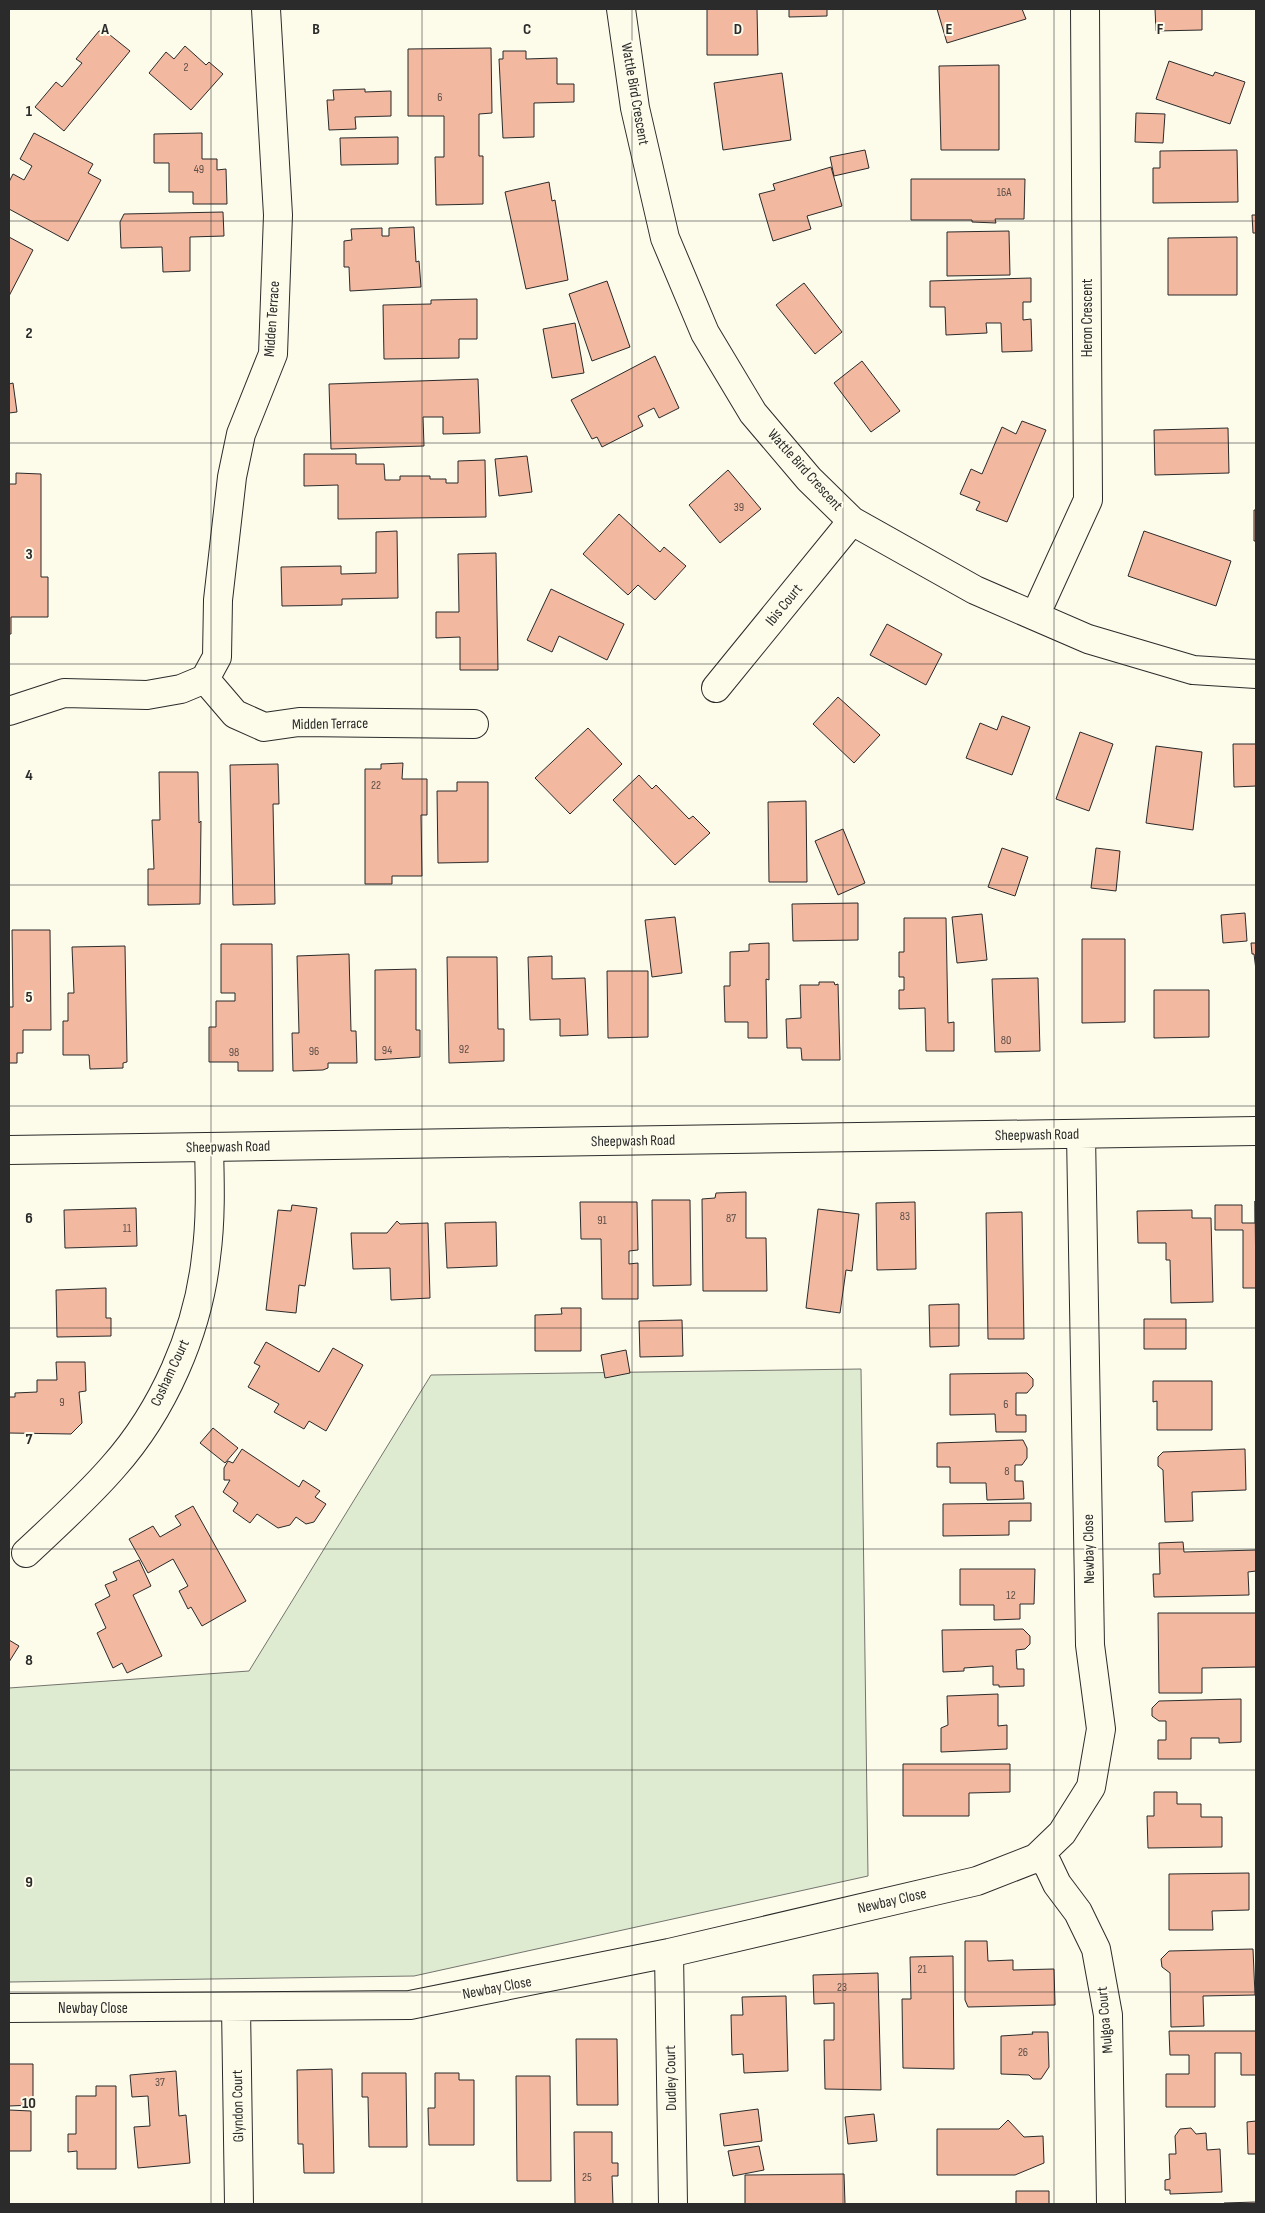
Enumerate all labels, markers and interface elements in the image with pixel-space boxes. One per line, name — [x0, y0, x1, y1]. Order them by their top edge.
text: A — [100, 20, 109, 39]
text: B — [312, 20, 320, 39]
text: C — [523, 20, 531, 39]
text: D — [734, 20, 742, 39]
text: E — [946, 20, 953, 39]
text: F — [1157, 20, 1164, 39]
street label: Wattle Bird Crescent — [617, 41, 653, 147]
house number: 2 — [184, 60, 189, 75]
house number: 6 — [437, 90, 443, 105]
text: 1 — [26, 102, 33, 121]
house number: 49 — [194, 162, 204, 177]
house number: 16A — [997, 185, 1012, 200]
street label: Heron Crescent — [1078, 278, 1097, 357]
street label: Midden Terrace — [260, 280, 284, 358]
text: 2 — [25, 324, 33, 343]
street label: Wattle Bird Crescent — [763, 425, 847, 515]
house number: 39 — [734, 500, 744, 515]
text: 3 — [25, 545, 33, 564]
street label: Ibis Court — [761, 580, 807, 630]
street label: Midden Terrace — [292, 714, 368, 734]
text: 4 — [25, 766, 33, 785]
house number: 22 — [371, 778, 381, 793]
text: 5 — [25, 988, 33, 1007]
house number: 80 — [1001, 1033, 1011, 1048]
house number: 92 — [459, 1042, 469, 1057]
house number: 94 — [382, 1043, 392, 1058]
house number: 96 — [309, 1044, 319, 1059]
house number: 98 — [229, 1045, 239, 1060]
street label: Sheepwash Road — [995, 1125, 1079, 1145]
street label: Sheepwash Road — [591, 1131, 675, 1151]
street label: Sheepwash Road — [186, 1137, 270, 1157]
text: 6 — [25, 1209, 33, 1228]
house number: 83 — [900, 1209, 910, 1224]
house number: 87 — [726, 1211, 736, 1226]
house number: 91 — [597, 1213, 608, 1228]
house number: 11 — [123, 1221, 132, 1236]
street label: Cosham Court — [146, 1336, 194, 1409]
house number: 9 — [59, 1395, 65, 1410]
house number: 6 — [1003, 1397, 1009, 1412]
text: 7 — [26, 1430, 33, 1449]
house number: 8 — [1004, 1464, 1010, 1479]
street label: Newbay Close — [1079, 1514, 1099, 1584]
house number: 12 — [1006, 1588, 1016, 1603]
text: 8 — [25, 1651, 33, 1670]
text: 9 — [25, 1873, 33, 1892]
street label: Newbay Close — [856, 1884, 928, 1918]
house number: 21 — [917, 1962, 927, 1977]
street label: Newbay Close — [461, 1972, 533, 2004]
house number: 23 — [837, 1980, 847, 1995]
street label: Mulgoa Court — [1093, 1985, 1117, 2054]
street label: Newbay Close — [58, 1999, 128, 2018]
street label: Dudley Court — [661, 2045, 681, 2111]
house number: 26 — [1018, 2045, 1028, 2060]
street label: Glyndon Court — [228, 2069, 248, 2142]
house number: 37 — [155, 2075, 165, 2090]
text: 10 — [22, 2094, 36, 2113]
house number: 25 — [582, 2170, 592, 2185]

